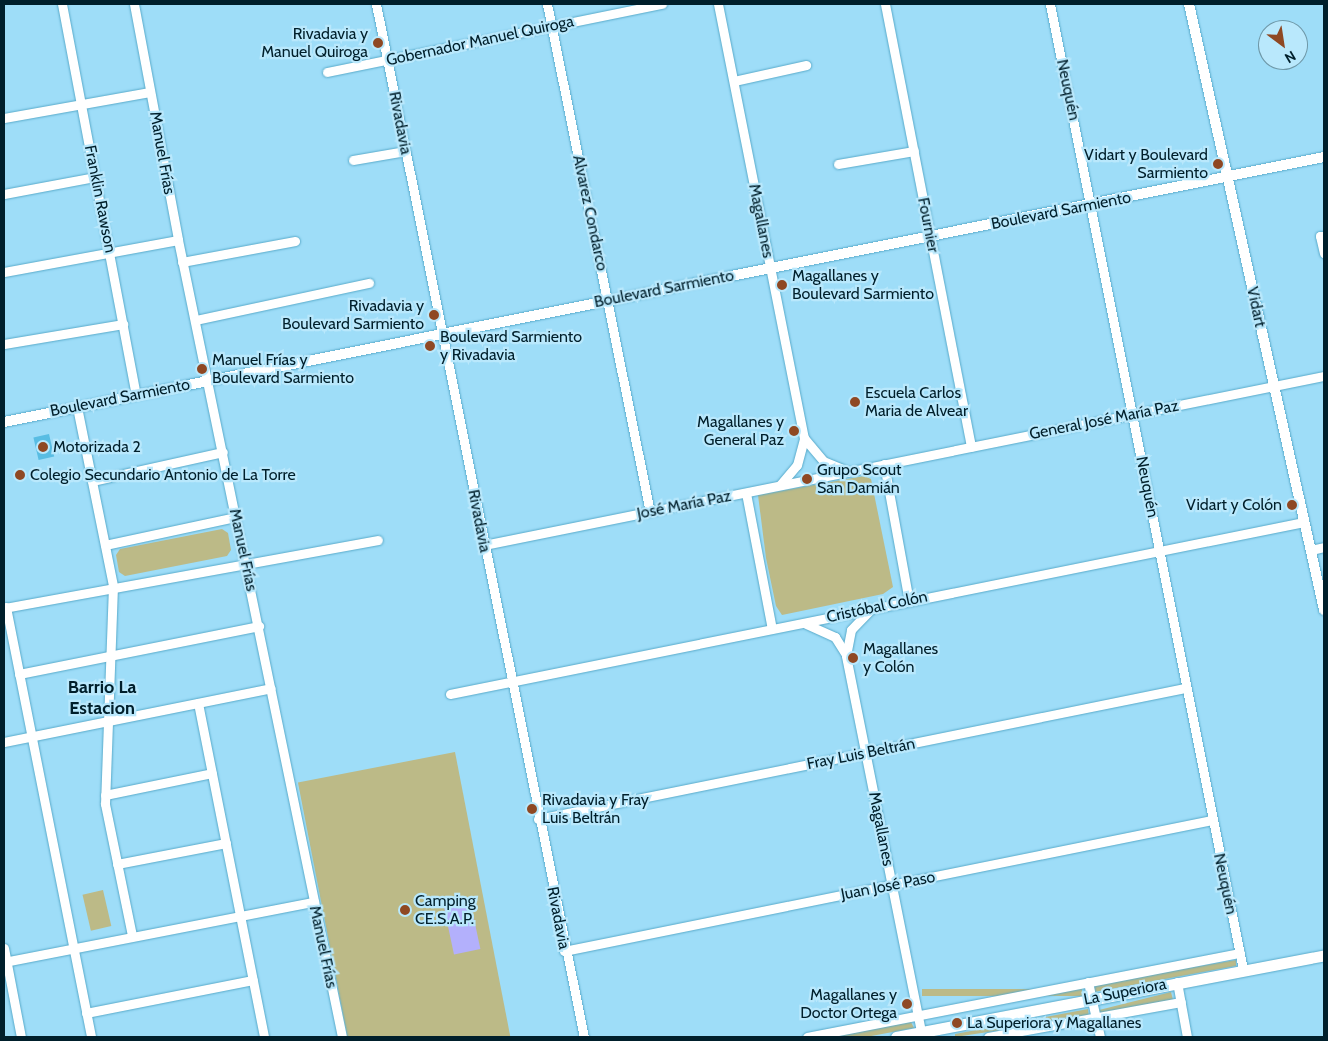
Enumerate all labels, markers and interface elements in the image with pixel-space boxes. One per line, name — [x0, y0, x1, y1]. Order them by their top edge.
street label: Gobernador Manuel Quiroga — [384, 12, 576, 70]
north arrow — [1258, 20, 1308, 70]
place label: Rivadavia y Manuel Quiroga — [261, 24, 368, 62]
marker: Rivadavia y Manuel Quiroga — [372, 37, 384, 49]
text: N — [1281, 47, 1299, 67]
street label: Neuquén — [1052, 58, 1084, 122]
street label: Rivadavia — [385, 90, 415, 156]
street label: Manuel Frías — [145, 110, 179, 196]
street label: Franklin Rawson — [80, 144, 120, 254]
place label: Vidart y Boulevard Sarmiento — [1084, 145, 1208, 183]
street label: Alvarez Condarco — [568, 153, 612, 273]
marker: Vidart y Boulevard Sarmiento — [1212, 158, 1224, 170]
street label: Magallanes — [744, 182, 778, 260]
street label: Boulevard Sarmiento — [989, 188, 1133, 234]
street label: Fournier — [913, 196, 943, 254]
street label: Boulevard Sarmiento — [592, 266, 736, 312]
place label: Magallanes y Boulevard Sarmiento — [792, 266, 934, 304]
marker: Magallanes y Boulevard Sarmiento — [776, 279, 788, 291]
street label: Vidart — [1242, 285, 1270, 329]
place label: Rivadavia y Boulevard Sarmiento — [282, 296, 424, 334]
marker: Rivadavia y Boulevard Sarmiento — [428, 309, 440, 321]
place label: Boulevard Sarmiento y Rivadavia — [440, 327, 582, 365]
marker: Boulevard Sarmiento y Rivadavia — [424, 340, 436, 352]
place label: Manuel Frías y Boulevard Sarmiento — [212, 350, 354, 388]
marker: Manuel Frías y Boulevard Sarmiento — [196, 363, 208, 375]
street label: Boulevard Sarmiento — [48, 375, 192, 421]
place label: Escuela Carlos Maria de Alvear — [865, 383, 968, 421]
marker: Escuela Carlos Maria de Alvear — [849, 396, 861, 408]
street label: General José María Paz — [1028, 396, 1180, 444]
place label: Magallanes y General Paz — [697, 412, 784, 450]
marker: Magallanes y General Paz — [788, 425, 800, 437]
place label: Motorizada 2 — [53, 437, 141, 457]
marker: Motorizada 2 — [37, 441, 49, 453]
street label: Neuquén — [1132, 455, 1162, 519]
place label: Grupo Scout San Damián — [817, 460, 901, 498]
place label: Colegio Secundario Antonio de La Torre — [30, 465, 296, 485]
marker: Colegio Secundario Antonio de La Torre — [14, 469, 26, 481]
marker: Grupo Scout San Damián — [801, 473, 813, 485]
street label: José María Paz — [635, 486, 733, 524]
street label: Rivadavia — [464, 488, 494, 554]
place label: Vidart y Colón — [1186, 495, 1282, 515]
marker: Vidart y Colón — [1286, 499, 1298, 511]
street label: Manuel Frías — [225, 507, 261, 593]
street label: Cristóbal Colón — [825, 587, 929, 627]
place label: Magallanes y Colón — [863, 639, 938, 677]
marker: Magallanes y Colón — [847, 652, 859, 664]
district label: Barrio La Estacion — [68, 677, 136, 720]
street label: Fray Luis Beltrán — [805, 734, 917, 774]
place label: Rivadavia y Fray Luis Beltrán — [542, 790, 649, 828]
street label: Magallanes — [864, 790, 898, 868]
marker: Rivadavia y Fray Luis Beltrán — [526, 803, 538, 815]
street label: Neuquén — [1209, 852, 1241, 916]
street label: Juan José Paso — [839, 867, 937, 905]
street label: Rivadavia — [543, 885, 573, 951]
place label: Camping CE.S.A.P. — [415, 891, 476, 929]
street label: Manuel Frías — [305, 904, 341, 990]
marker: Camping CE.S.A.P. — [399, 904, 411, 916]
street label: La Superiora — [1082, 975, 1168, 1009]
place label: Magallanes y Doctor Ortega — [800, 985, 897, 1023]
marker: Magallanes y Doctor Ortega — [901, 998, 913, 1010]
place label: La Superiora y Magallanes — [967, 1013, 1141, 1033]
marker: La Superiora y Magallanes — [951, 1017, 963, 1029]

